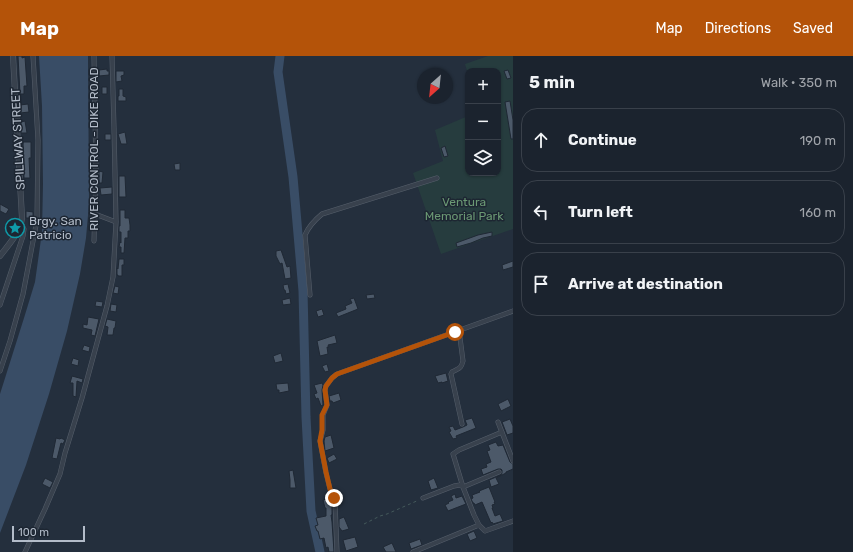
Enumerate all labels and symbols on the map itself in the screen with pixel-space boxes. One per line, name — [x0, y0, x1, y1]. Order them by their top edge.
street label: RIVER CONTROL - DIKE ROAD — [87, 67, 101, 231]
north arrow — [417, 68, 453, 104]
street label: SPILLWAY STREET — [8, 88, 28, 190]
park label: Ventura Memorial Park — [425, 195, 504, 223]
place label: Brgy. San Patricio — [29, 214, 82, 242]
place icon: Brgy. San Patricio — [4, 217, 26, 239]
route start — [446, 323, 464, 341]
route end — [325, 489, 343, 507]
scale bar — [12, 524, 85, 543]

